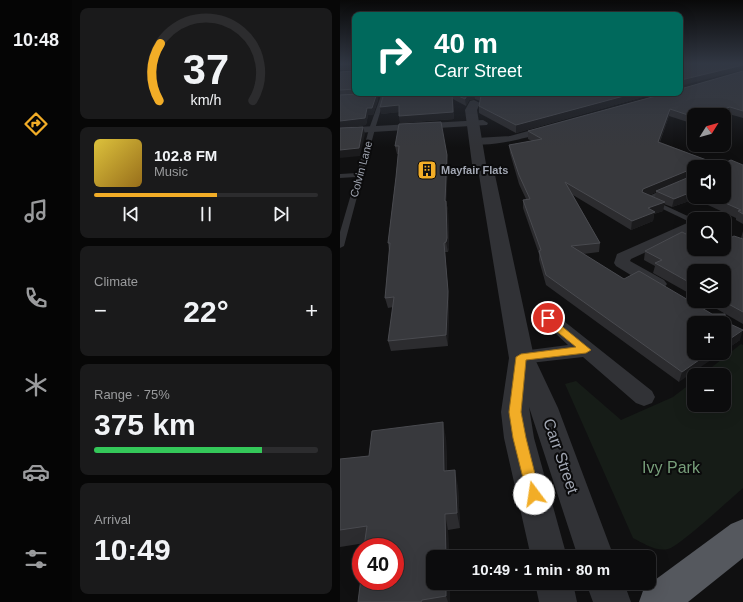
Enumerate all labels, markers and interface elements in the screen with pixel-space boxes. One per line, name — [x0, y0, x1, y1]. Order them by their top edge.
icon: right — [368, 28, 420, 80]
text: 40 m — [434, 28, 498, 59]
text: 10:48 — [13, 30, 59, 50]
text: 37 — [183, 46, 229, 93]
text: Carr Street — [434, 61, 522, 81]
text: km/h — [191, 92, 222, 108]
north arrow — [687, 108, 731, 152]
map controls — [687, 108, 731, 412]
icon: directions — [22, 110, 50, 138]
street label: Colvin Lane — [348, 139, 374, 199]
text: 102.8 FM — [154, 147, 217, 164]
building icon: Mayfair Flats — [416, 159, 438, 181]
button: sound — [687, 160, 731, 204]
text: Music — [154, 164, 188, 179]
place label: Mayfair Flats — [441, 164, 508, 176]
icon: music — [22, 197, 50, 225]
icon: previous — [120, 203, 142, 225]
icon: pause — [195, 203, 217, 225]
icon: next — [270, 203, 292, 225]
button: search — [687, 212, 731, 256]
button: layers — [687, 264, 731, 308]
text: Climate — [94, 274, 138, 289]
icon: phone — [22, 284, 50, 312]
text: 22° — [183, 295, 229, 328]
text: − — [94, 298, 107, 323]
text: + — [305, 298, 318, 323]
pin — [531, 301, 565, 335]
icon: arrive — [537, 307, 559, 329]
button: + — [687, 316, 731, 360]
button: − — [687, 368, 731, 412]
icon: climate — [22, 371, 50, 399]
text: Range · 75% — [94, 387, 170, 402]
text: 375 km — [94, 408, 196, 441]
street label: Carr Street — [540, 416, 582, 496]
icon: car — [22, 458, 50, 486]
park label: Ivy Park — [642, 459, 701, 476]
position arrow — [513, 473, 555, 515]
text: Arrival — [94, 512, 131, 527]
text: 10:49 — [94, 533, 171, 566]
speed limit sign: 40 — [352, 538, 404, 590]
icon: filters — [22, 545, 50, 573]
text: 10:49 · 1 min · 80 m — [472, 561, 610, 578]

